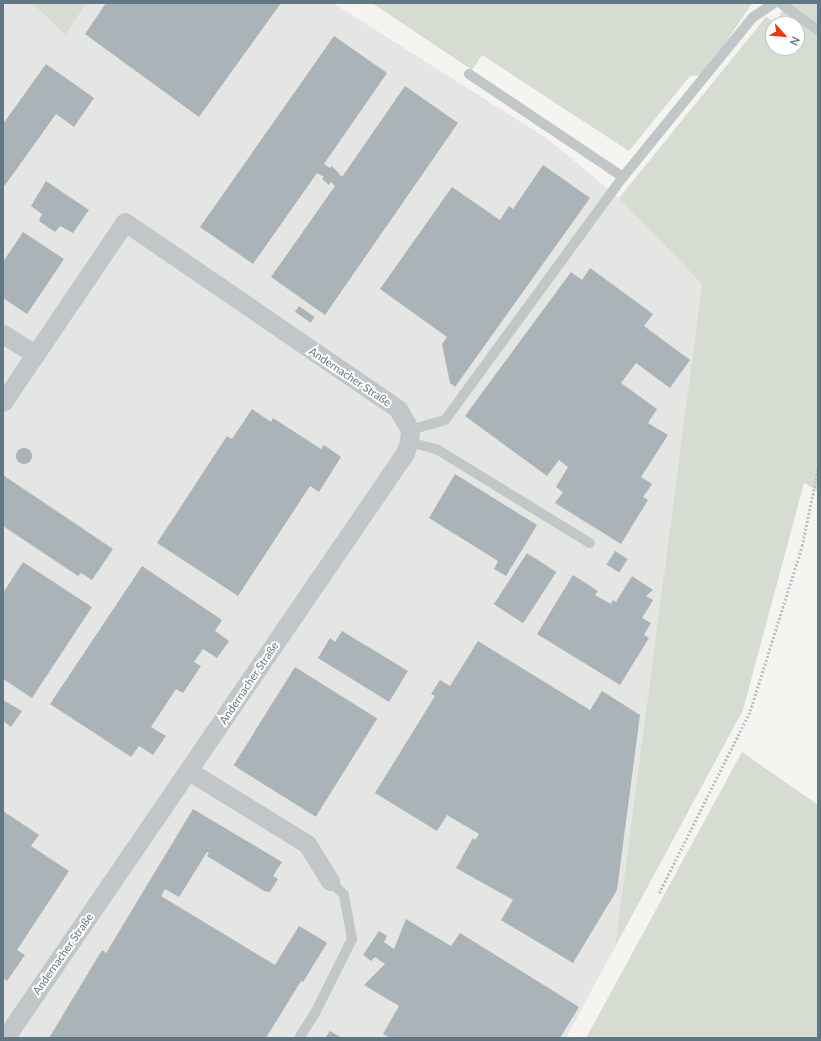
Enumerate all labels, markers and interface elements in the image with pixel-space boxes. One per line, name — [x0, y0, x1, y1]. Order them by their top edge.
north arrow — [765, 16, 805, 56]
text: N — [788, 34, 803, 48]
street label: Andernacher Straße — [306, 345, 394, 409]
street label: Andernacher Straße — [217, 639, 281, 727]
street label: Andernacher Straße — [30, 911, 96, 997]

